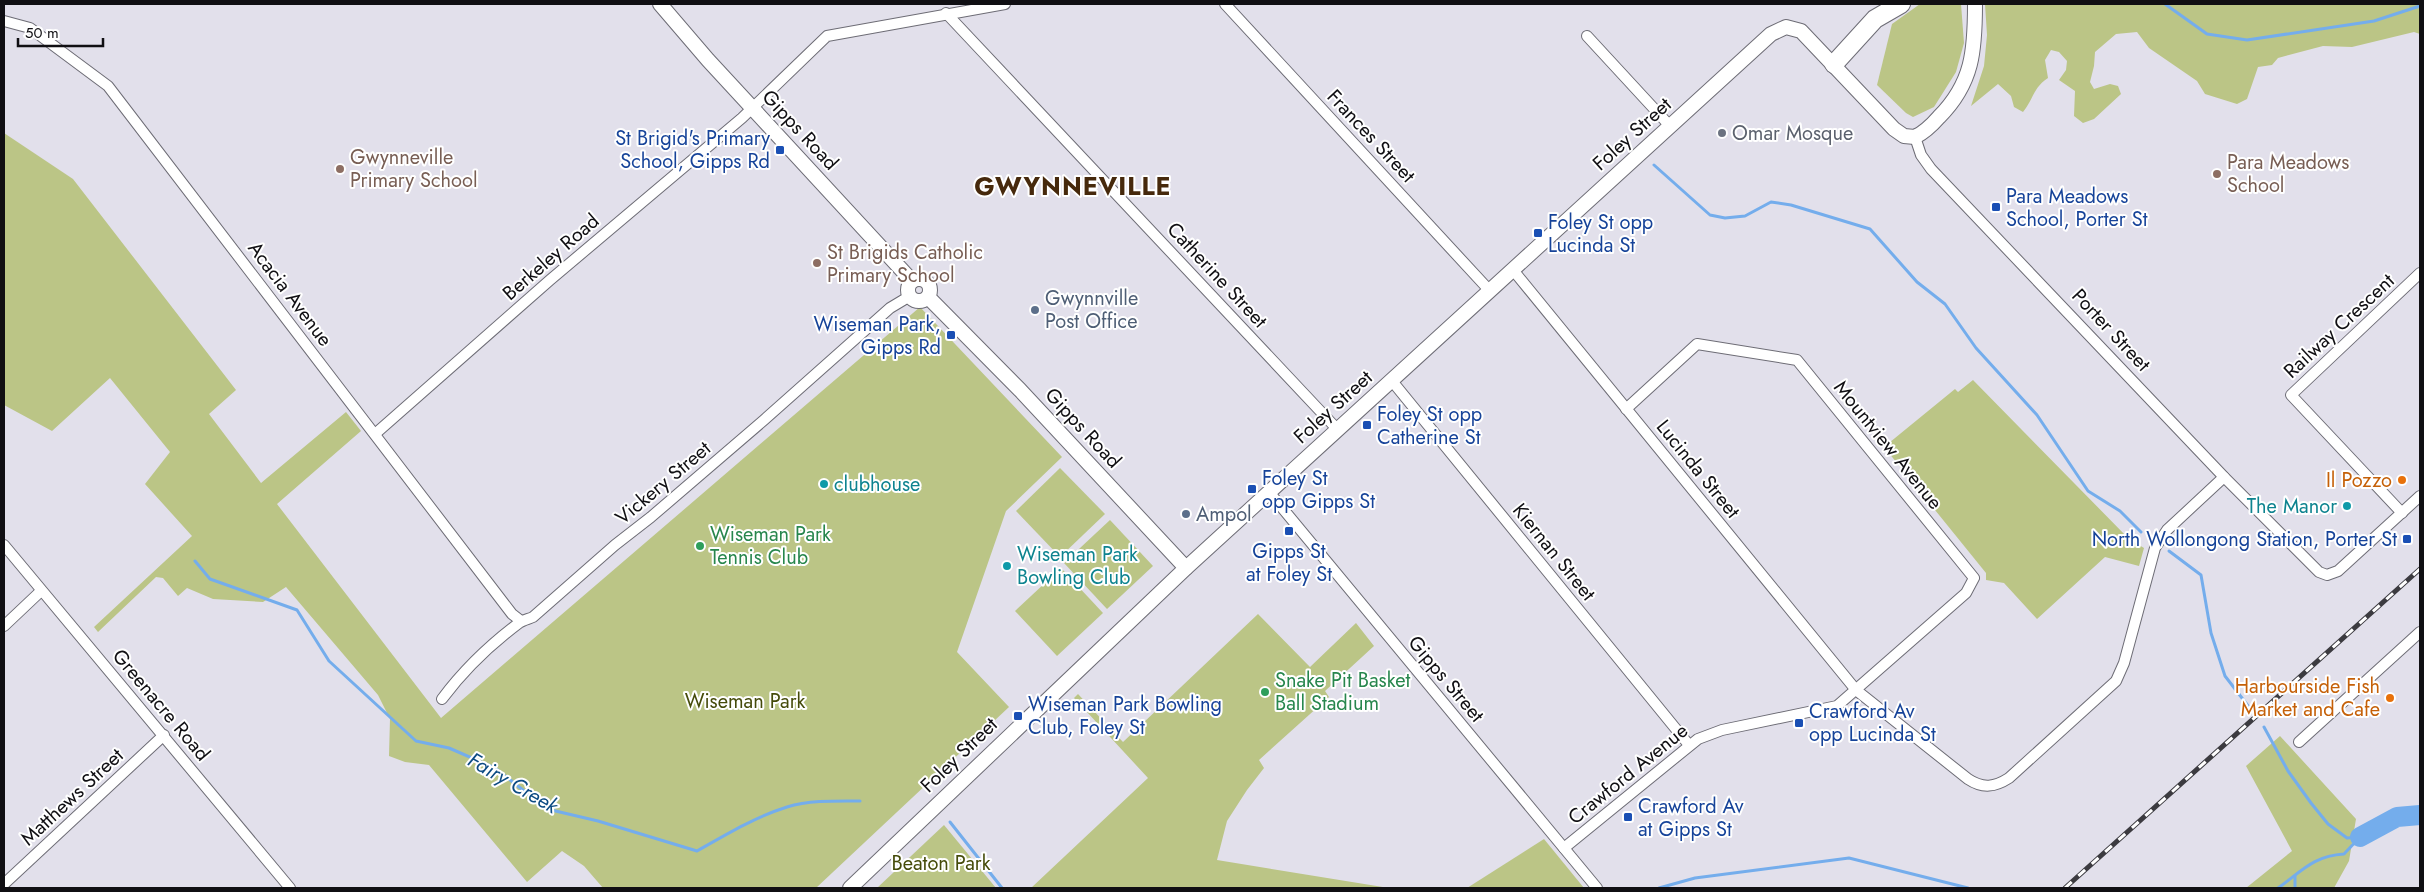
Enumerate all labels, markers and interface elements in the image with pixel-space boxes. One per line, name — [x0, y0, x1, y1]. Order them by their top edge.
scale bar — [18, 15, 102, 47]
text: 50 m — [25, 22, 59, 44]
street label: Gipps Road — [755, 83, 845, 177]
street label: Frances Street — [1320, 83, 1422, 189]
street label: Foley Street — [1586, 90, 1678, 177]
place label: Omar Mosque — [1732, 119, 1853, 148]
place label: St Brigid's Primary School, Gipps Rd — [615, 124, 770, 176]
marker: Omar Mosque — [1716, 127, 1728, 139]
place label: Gwynneville Primary School — [350, 143, 478, 195]
marker: St Brigid's Primary School, Gipps Rd — [774, 144, 786, 156]
place label: Para Meadows School — [2227, 148, 2349, 200]
marker: Gwynneville Primary School — [334, 163, 346, 175]
district label: GWYNNEVILLE — [974, 168, 1172, 204]
marker: Para Meadows School — [2211, 168, 2223, 180]
place label: Para Meadows School, Porter St — [2006, 182, 2148, 234]
marker: Para Meadows School, Porter St — [1990, 201, 2002, 213]
street label: Berkeley Road — [496, 207, 606, 307]
place label: Foley St opp Lucinda St — [1548, 208, 1653, 260]
street label: Catherine Street — [1160, 216, 1274, 335]
marker: Foley St opp Lucinda St — [1532, 227, 1544, 239]
street label: Acacia Avenue — [241, 235, 339, 353]
place label: St Brigids Catholic Primary School — [827, 238, 983, 290]
marker: St Brigids Catholic Primary School — [811, 257, 823, 269]
street label: Railway Crescent — [2277, 267, 2401, 385]
street label: Porter Street — [2065, 282, 2157, 378]
place label: Gwynnville Post Office — [1045, 284, 1138, 336]
marker: Gwynnville Post Office — [1029, 304, 1041, 316]
place label: Wiseman Park, Gipps Rd — [814, 310, 941, 362]
marker: Wiseman Park, Gipps Rd — [945, 329, 957, 341]
street label: Foley Street — [1287, 363, 1379, 450]
street label: Mountview Avenue — [1827, 374, 1949, 516]
street label: Gipps Road — [1038, 381, 1128, 475]
place label: Foley St opp Catherine St — [1377, 400, 1482, 452]
street label: Lucinda Street — [1649, 414, 1747, 525]
marker: Foley St opp Catherine St — [1361, 419, 1373, 431]
street label: Vickery Street — [609, 434, 717, 532]
place label: Foley St opp Gipps St — [1262, 464, 1375, 516]
place label: Il Pozzo — [2326, 466, 2392, 495]
place label: clubhouse — [834, 470, 920, 499]
marker: Il Pozzo — [2396, 474, 2408, 486]
marker: clubhouse — [818, 478, 830, 490]
marker: Foley St opp Gipps St — [1246, 483, 1258, 495]
place label: The Manor — [2247, 492, 2337, 521]
street label: Kiernan Street — [1506, 497, 1603, 607]
place label: Ampol — [1196, 500, 1252, 529]
marker: The Manor — [2341, 500, 2353, 512]
marker: Ampol — [1180, 508, 1192, 520]
place label: Wiseman Park Tennis Club — [710, 520, 831, 572]
marker: Gipps St at Foley St — [1283, 525, 1295, 537]
place label: North Wollongong Station, Porter St — [2092, 525, 2397, 554]
marker: North Wollongong Station, Porter St — [2401, 533, 2413, 545]
place label: Gipps St at Foley St — [1246, 537, 1332, 589]
marker: Wiseman Park Tennis Club — [694, 540, 706, 552]
place label: Wiseman Park Bowling Club — [1017, 540, 1138, 592]
marker: Wiseman Park Bowling Club — [1001, 560, 1013, 572]
street label: Gipps Street — [1401, 629, 1491, 729]
street label: Greenacre Road — [105, 643, 217, 767]
place label: Snake Pit Basket Ball Stadium — [1275, 666, 1410, 718]
place label: Harbourside Fish Market and Cafe — [2235, 672, 2380, 724]
marker: Snake Pit Basket Ball Stadium — [1259, 686, 1271, 698]
park label: Wiseman Park — [685, 687, 806, 716]
place label: Wiseman Park Bowling Club, Foley St — [1028, 690, 1222, 742]
marker: Harbourside Fish Market and Cafe — [2384, 692, 2396, 704]
place label: Crawford Av opp Lucinda St — [1809, 697, 1936, 749]
marker: Wiseman Park Bowling Club, Foley St — [1012, 710, 1024, 722]
street label: Foley Street — [914, 711, 1004, 799]
street label: Crawford Avenue — [1562, 717, 1694, 831]
marker: Crawford Av opp Lucinda St — [1793, 717, 1805, 729]
street label: Matthews Street — [14, 741, 130, 852]
water label: Fairy Creek — [462, 745, 565, 822]
place label: Crawford Av at Gipps St — [1638, 792, 1744, 844]
marker: Crawford Av at Gipps St — [1622, 811, 1634, 823]
park label: Beaton Park — [892, 849, 991, 878]

